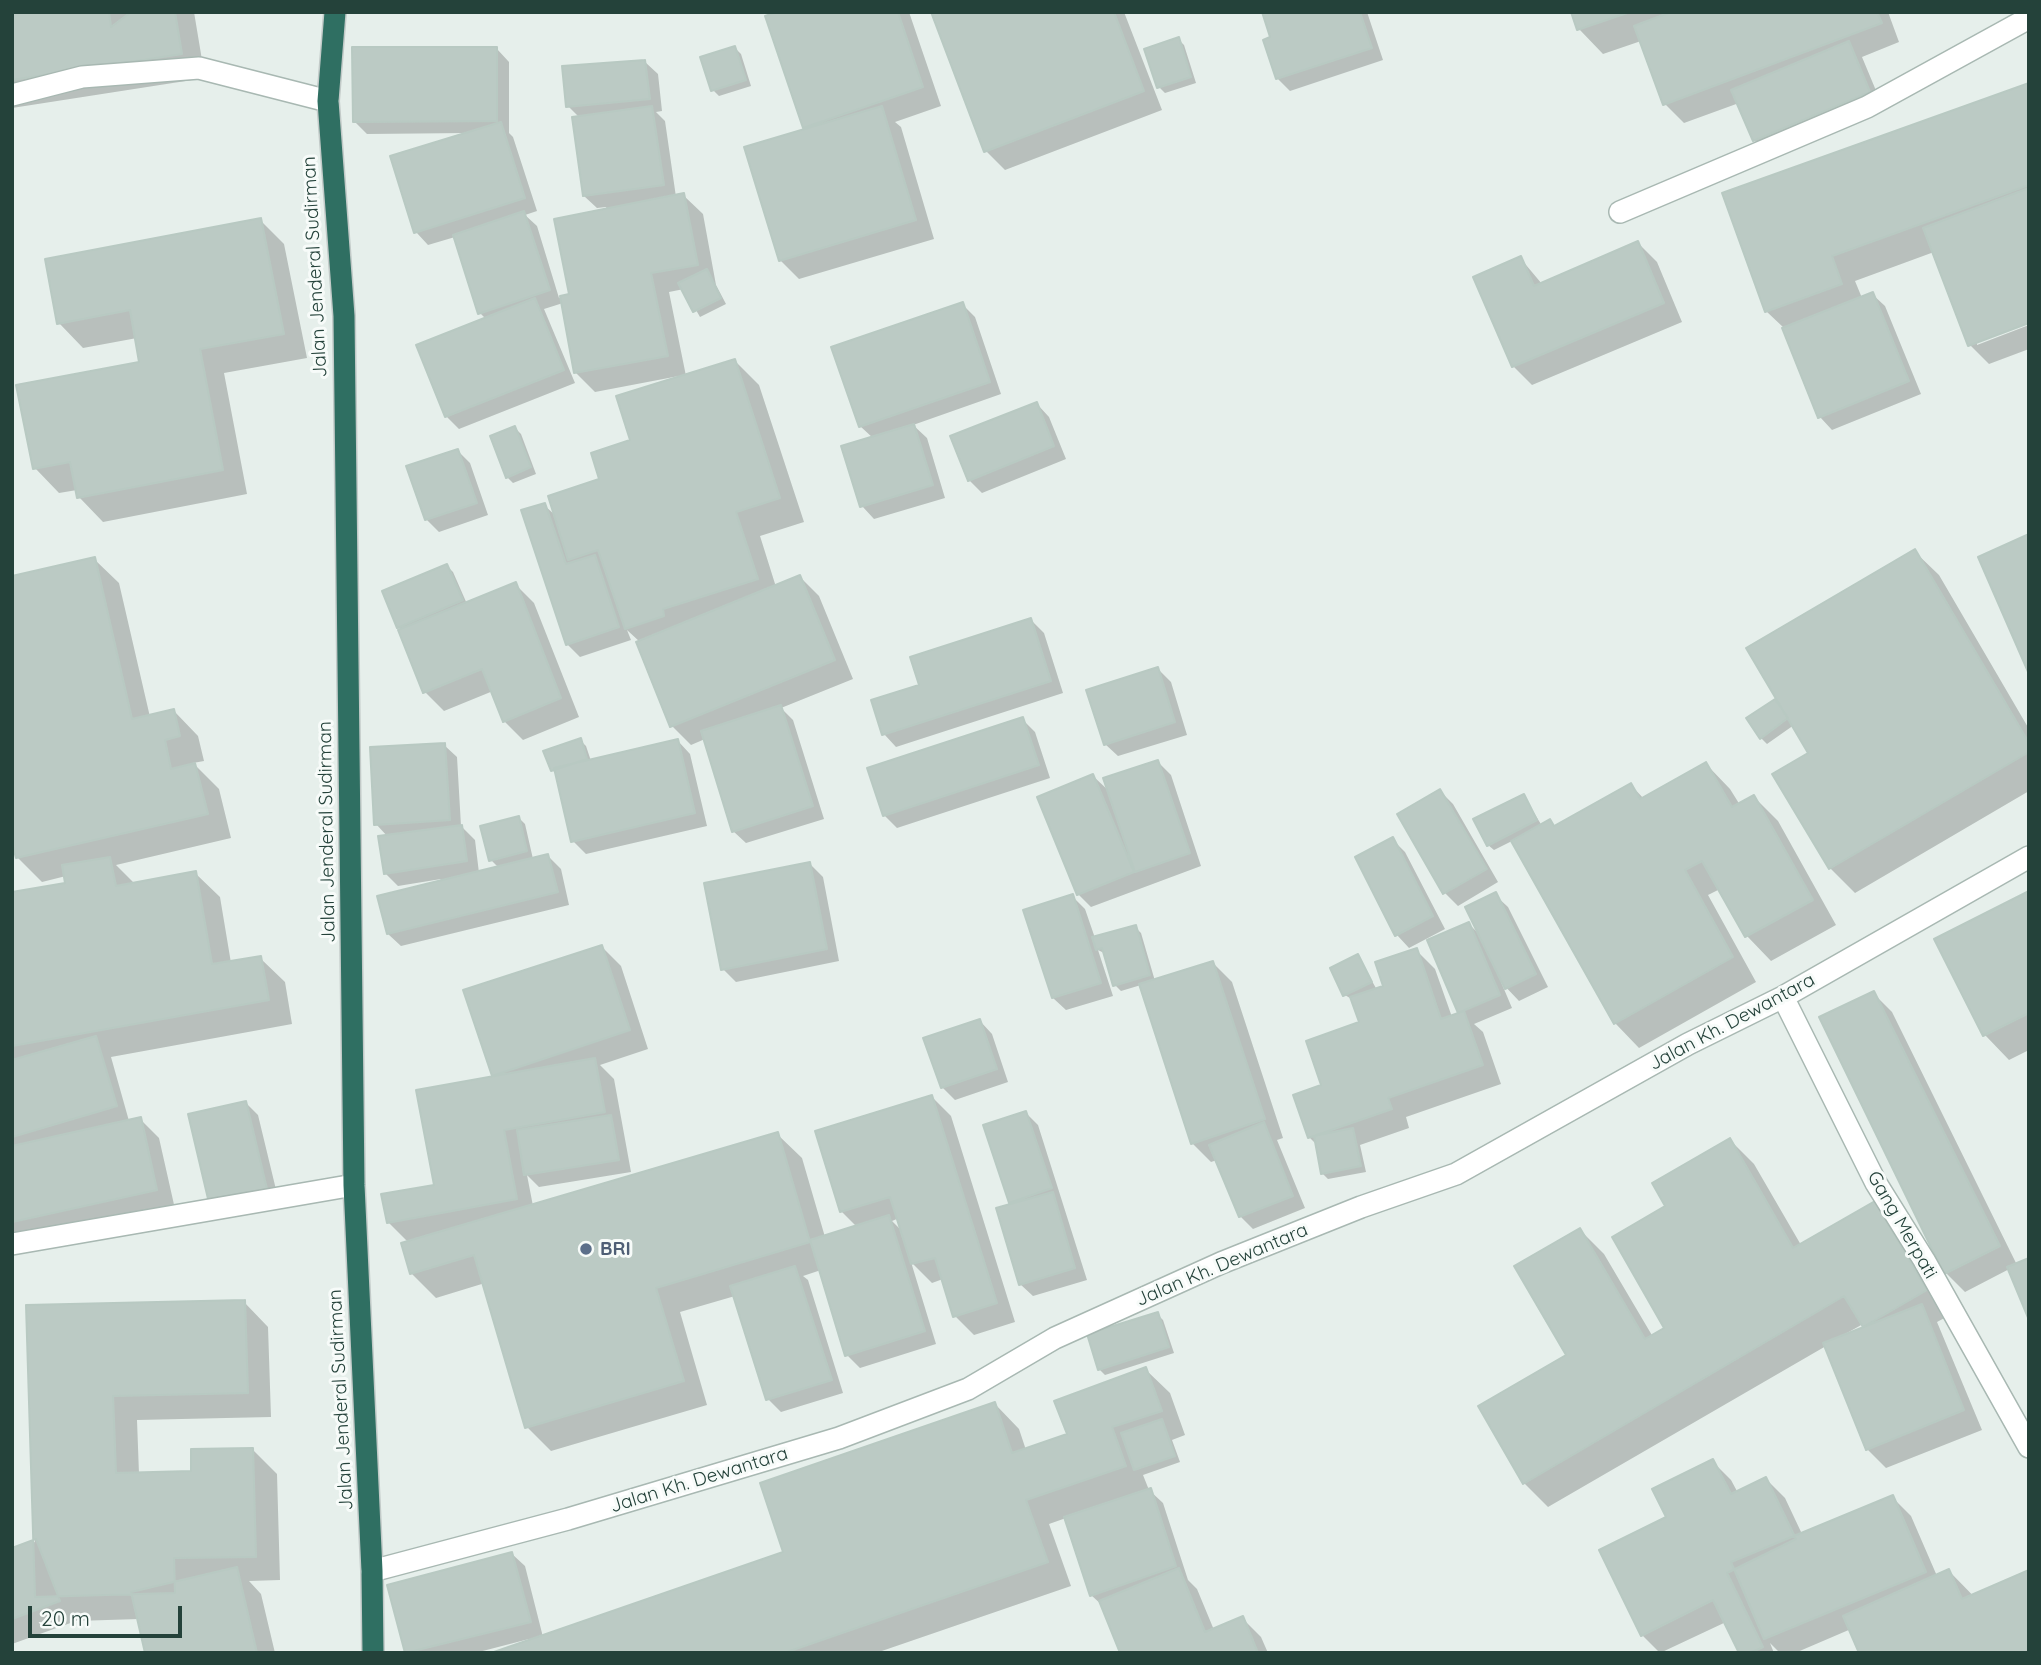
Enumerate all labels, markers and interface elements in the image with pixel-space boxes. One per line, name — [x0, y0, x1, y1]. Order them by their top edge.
street label: Jalan Jenderal Sudirman — [298, 156, 332, 378]
street label: Jalan Jenderal Sudirman — [314, 721, 340, 943]
street label: Jalan Kh. Dewantara — [1645, 969, 1819, 1075]
street label: Gang Merpati — [1862, 1167, 1942, 1283]
street label: Jalan Kh. Dewantara — [1133, 1218, 1311, 1312]
place label: BRI — [600, 1238, 631, 1260]
marker: BRI — [578, 1241, 594, 1257]
street label: Jalan Jenderal Sudirman — [324, 1289, 358, 1511]
street label: Jalan Kh. Dewantara — [607, 1442, 791, 1518]
scale bar — [32, 1592, 186, 1636]
text: 20 m — [41, 1605, 90, 1631]

